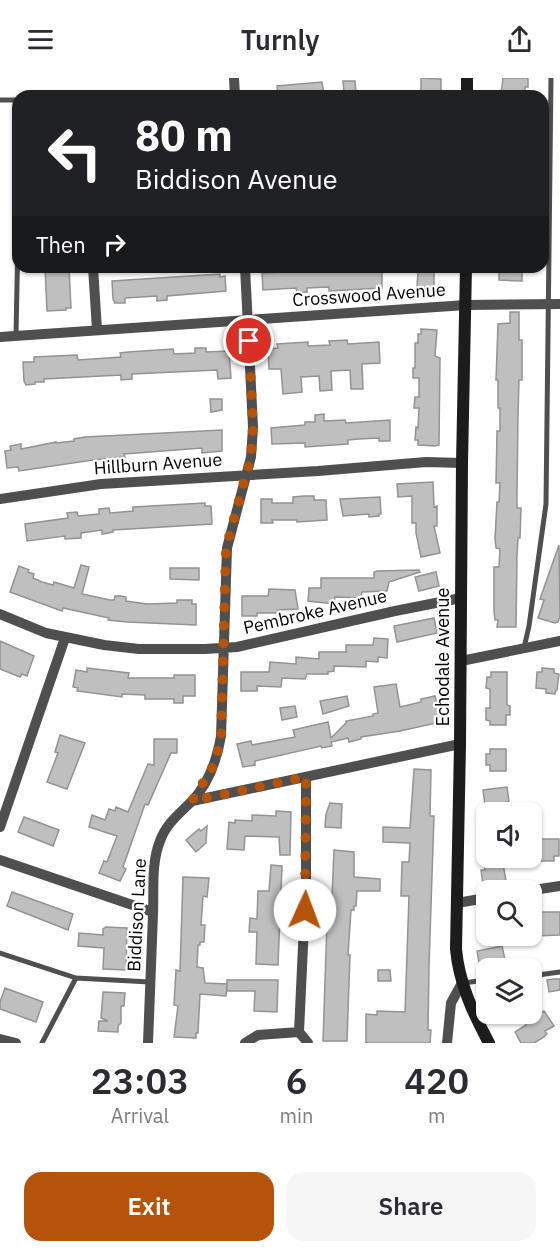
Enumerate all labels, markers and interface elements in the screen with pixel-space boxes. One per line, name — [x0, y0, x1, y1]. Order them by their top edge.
text: Turnly — [241, 22, 319, 57]
icon: menu — [24, 23, 57, 56]
icon: share — [503, 23, 536, 56]
text: 80 m — [135, 108, 233, 163]
icon: left — [36, 114, 114, 192]
text: Biddison Avenue — [135, 161, 338, 196]
icon: right — [98, 228, 131, 261]
text: Then — [36, 230, 86, 259]
street label: Crosswood Avenue — [291, 278, 447, 311]
pin — [223, 315, 274, 366]
icon: arrive — [232, 324, 265, 357]
street label: Hillburn Avenue — [93, 448, 223, 479]
street label: Pembroke Avenue — [241, 584, 389, 639]
street label: Echodale Avenue — [431, 587, 454, 726]
map controls — [476, 802, 542, 1024]
button: sound — [476, 802, 542, 868]
street label: Biddison Lane — [122, 857, 151, 972]
position arrow — [273, 878, 337, 942]
button: search — [476, 880, 542, 946]
button: layers — [476, 958, 542, 1024]
text: 23:03 — [91, 1057, 189, 1104]
text: 6 — [286, 1057, 307, 1104]
text: 420 — [404, 1057, 469, 1104]
text: Arrival — [111, 1102, 169, 1129]
text: min — [280, 1102, 313, 1129]
text: m — [428, 1102, 445, 1129]
button: Exit — [24, 1172, 274, 1241]
button: Share — [286, 1172, 536, 1241]

